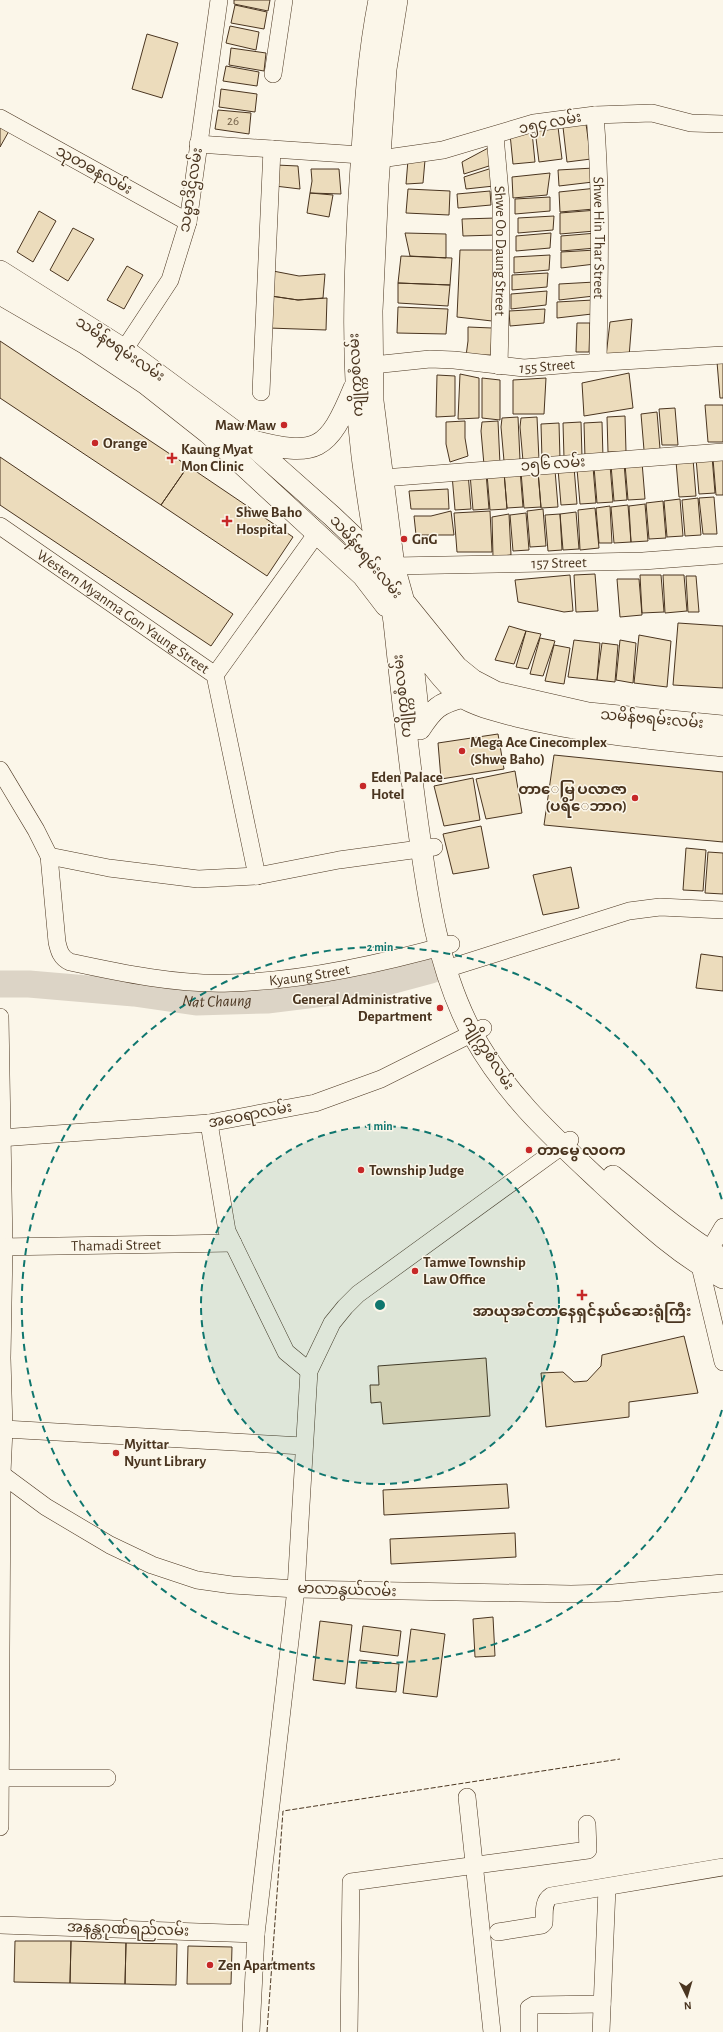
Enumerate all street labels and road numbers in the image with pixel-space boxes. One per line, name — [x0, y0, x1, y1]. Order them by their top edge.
street label: ၁၅၄ လမ်း — [517, 107, 583, 140]
street label: သုတဓနလမ်း — [51, 140, 136, 201]
street label: သမ္မာဒိဌိလမ်း — [174, 146, 209, 234]
street label: Shwe Hin Thar Street — [591, 176, 607, 299]
street label: Shwe Oo Daung Street — [492, 185, 509, 316]
street label: သမိန်ဗရမ်းလမ်း — [71, 311, 169, 388]
street label: ကျိုက္ကစံလမ်း — [343, 333, 370, 417]
street label: 155 Street — [519, 356, 575, 376]
street label: ၁၅၆ လမ်း — [520, 451, 586, 478]
street label: သမိန်ဗရမ်းလမ်း — [324, 511, 407, 604]
street label: Western Myanma Gon Yaung Street — [34, 547, 212, 676]
street label: 157 Street — [531, 555, 587, 571]
street label: ကျိုက္ကစံလမ်း — [387, 653, 418, 739]
street label: သမိန်ဗရမ်းလမ်း — [599, 704, 705, 735]
street label: Kyaung Street — [268, 961, 351, 988]
street label: ကျိုက္ကစံလမ်း — [456, 1012, 519, 1095]
street label: အဝေရာလမ်း — [206, 1097, 294, 1134]
street label: Thamadi Street — [71, 1237, 161, 1253]
street label: မာလာနွယ်လမ်း — [297, 1578, 397, 1602]
street label: အနန္တဂုဏ်ရည်လမ်း — [66, 1916, 190, 1943]

